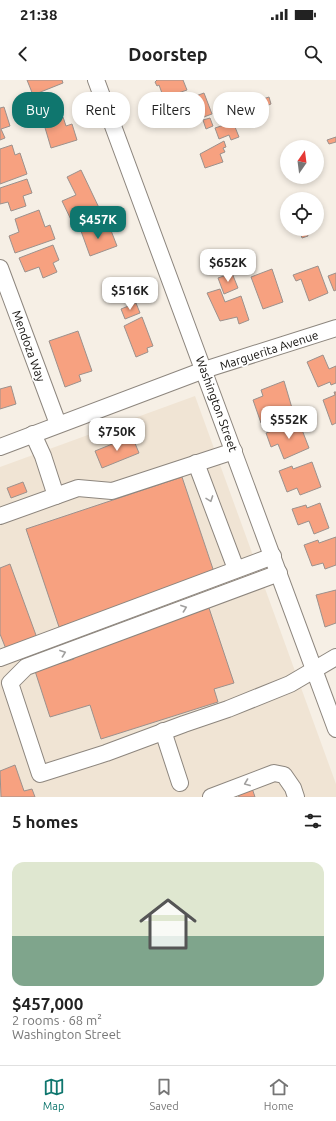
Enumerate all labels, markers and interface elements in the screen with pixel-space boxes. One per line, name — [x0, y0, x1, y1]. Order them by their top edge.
text: 21:38 — [20, 6, 58, 23]
icon: back — [12, 43, 34, 65]
icon: search — [302, 43, 324, 65]
text: Doorstep — [128, 44, 208, 64]
chip: Buy — [12, 92, 64, 128]
chip: Rent — [72, 92, 130, 128]
chip: Filters — [138, 92, 205, 128]
chip: New — [213, 92, 269, 128]
north arrow — [280, 140, 324, 184]
map controls — [280, 140, 324, 236]
button: locate — [280, 192, 324, 236]
pin: $457K — [70, 206, 126, 240]
text: $457K — [79, 212, 117, 226]
pin: $652K — [200, 249, 256, 283]
text: $652K — [209, 255, 247, 269]
pin: $516K — [102, 277, 158, 311]
text: $516K — [111, 283, 149, 297]
street label: Mendoza Way — [10, 309, 48, 384]
street label: Marguerita Avenue — [218, 328, 320, 372]
street label: Washington Street — [194, 355, 240, 454]
pin: $552K — [261, 406, 317, 440]
text: $552K — [270, 412, 308, 426]
pin: $750K — [89, 418, 145, 452]
text: $750K — [98, 424, 136, 438]
one-way arrow — [205, 496, 213, 503]
one-way arrow — [181, 604, 188, 612]
one-way arrow — [59, 650, 66, 658]
one-way arrow — [244, 779, 251, 787]
icon: filters — [302, 810, 324, 832]
text: 5 homes — [12, 812, 78, 831]
icon: home — [132, 888, 204, 960]
text: $457,000 — [12, 994, 83, 1013]
text: 2 rooms · 68 m² — [12, 1013, 102, 1027]
text: Washington Street — [12, 1027, 121, 1041]
tab: Map — [43, 1076, 65, 1112]
tab: Saved — [150, 1076, 179, 1112]
tab: Home — [264, 1076, 293, 1112]

